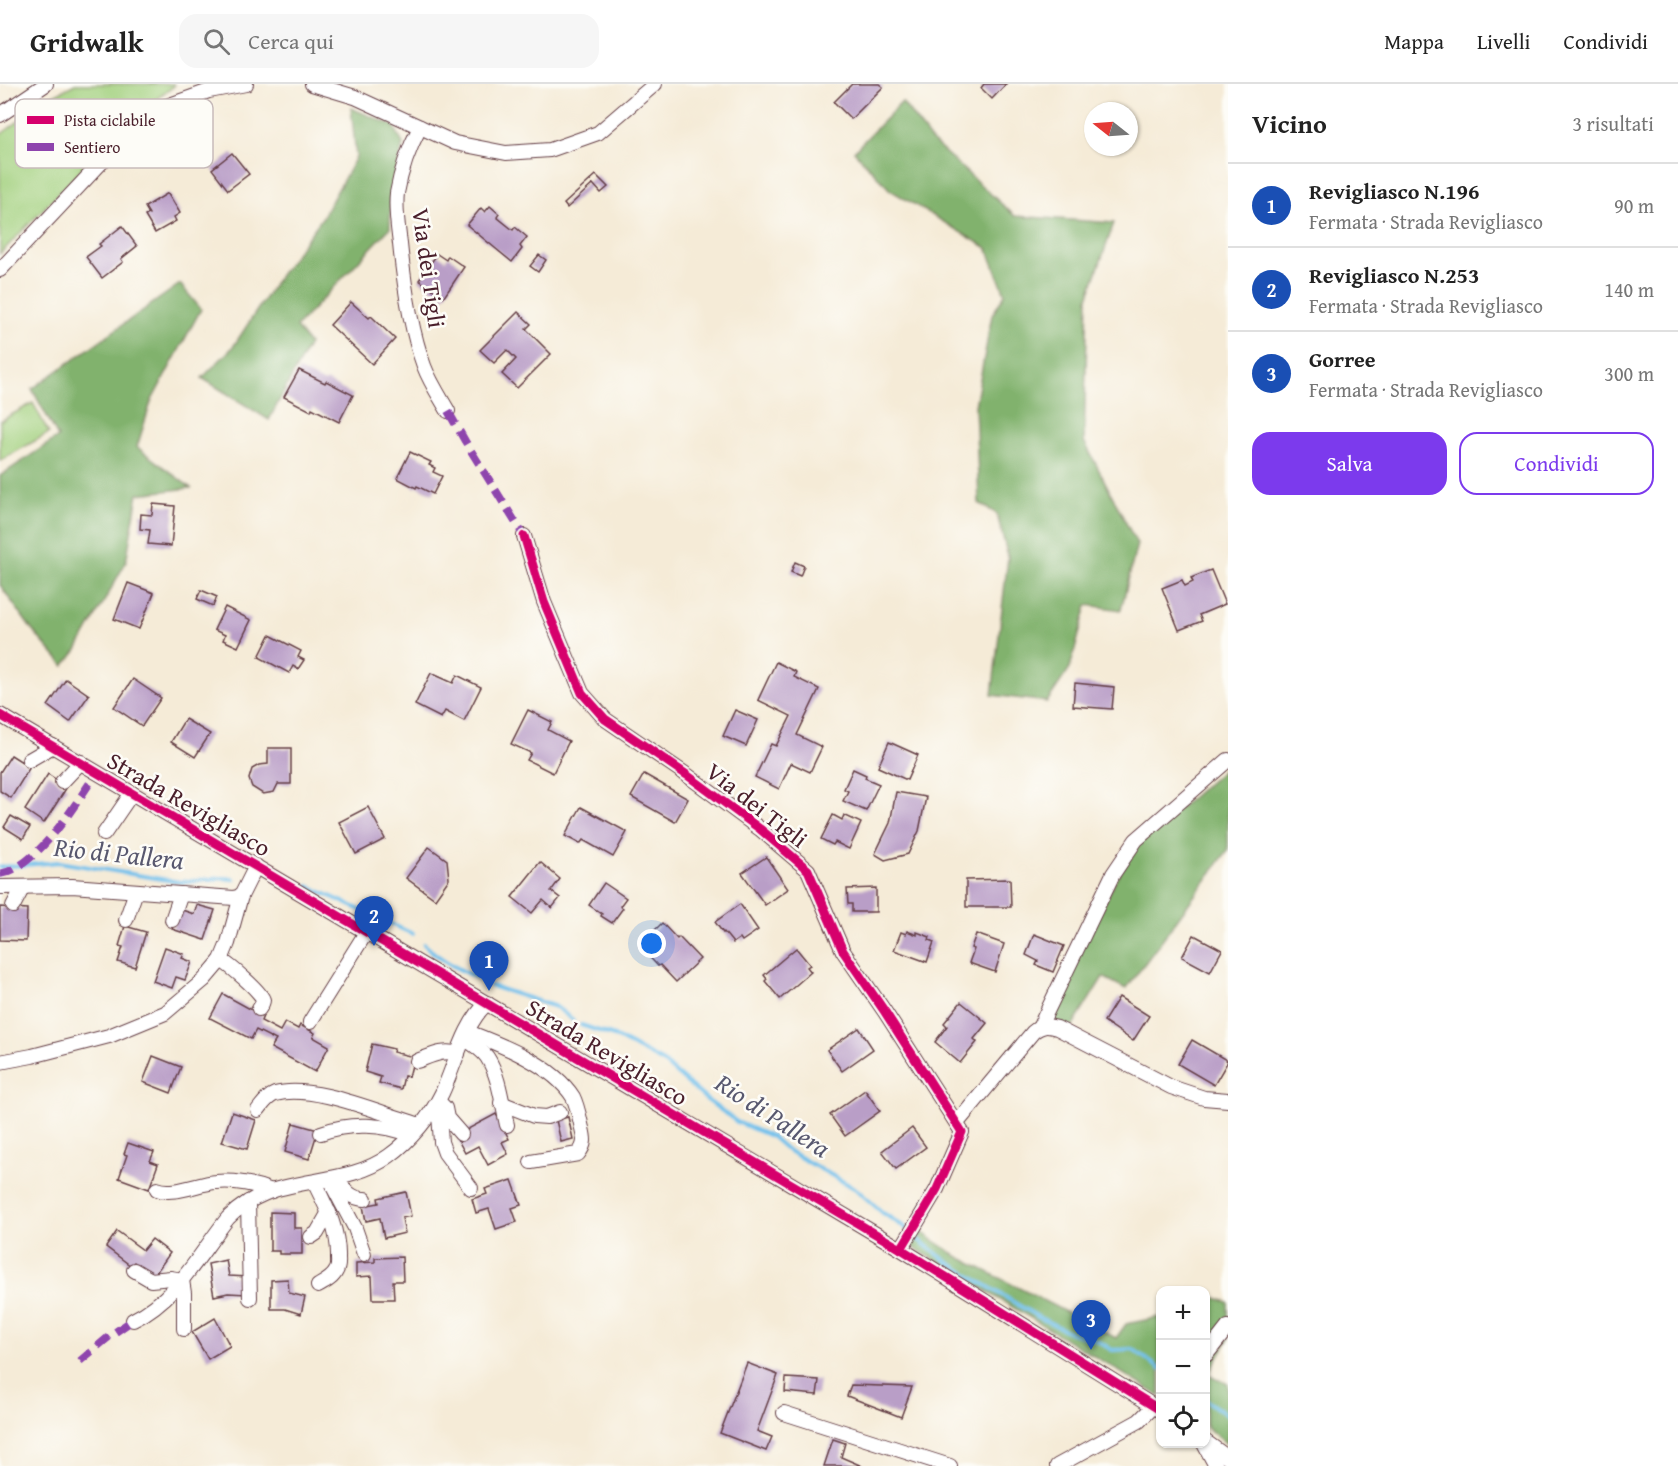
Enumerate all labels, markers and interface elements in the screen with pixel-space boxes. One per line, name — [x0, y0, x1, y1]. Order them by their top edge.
search box — [179, 14, 599, 68]
text: Gridwalk — [30, 21, 143, 62]
icon: search — [200, 25, 233, 58]
text: Cerca qui — [248, 25, 334, 57]
text: Mappa — [1384, 26, 1444, 57]
text: Livelli — [1477, 26, 1531, 57]
text: Condividi — [1564, 26, 1648, 57]
legend — [15, 99, 213, 168]
north arrow — [1084, 102, 1138, 156]
text: Vicino — [1252, 104, 1327, 143]
text: Pista ciclabile — [64, 108, 155, 132]
text: 3 risultati — [1573, 109, 1654, 138]
text: Sentiero — [64, 135, 120, 159]
text: Revigliasco N.196 — [1309, 175, 1479, 207]
text: 1 — [1266, 191, 1277, 220]
text: 90 m — [1614, 191, 1654, 220]
street label: Via dei Tigli — [403, 206, 455, 330]
text: Fermata · Strada Revigliasco — [1309, 207, 1543, 236]
text: Revigliasco N.253 — [1309, 259, 1479, 291]
text: 2 — [1266, 275, 1277, 304]
text: 140 m — [1604, 275, 1654, 304]
text: Fermata · Strada Revigliasco — [1309, 291, 1543, 320]
text: Gorree — [1309, 343, 1376, 375]
text: 3 — [1266, 359, 1277, 388]
text: 300 m — [1604, 359, 1654, 388]
text: Fermata · Strada Revigliasco — [1309, 375, 1543, 404]
button: Salva — [1252, 432, 1447, 495]
button: Condividi — [1459, 432, 1654, 495]
street label: Strada Revigliasco — [101, 743, 277, 865]
street label: Via dei Tigli — [699, 754, 816, 856]
water label: Rio di Pallera — [51, 827, 186, 879]
pin: 2 — [354, 896, 394, 946]
your location — [637, 929, 666, 958]
pin: 1 — [470, 942, 508, 991]
street label: Strada Revigliasco — [519, 990, 695, 1114]
water label: Rio di Pallera — [707, 1063, 838, 1167]
map controls — [1156, 1286, 1210, 1448]
button: + — [1156, 1286, 1210, 1340]
pin: 3 — [1072, 1300, 1110, 1350]
button: − — [1156, 1340, 1210, 1394]
button: locate — [1156, 1394, 1210, 1448]

